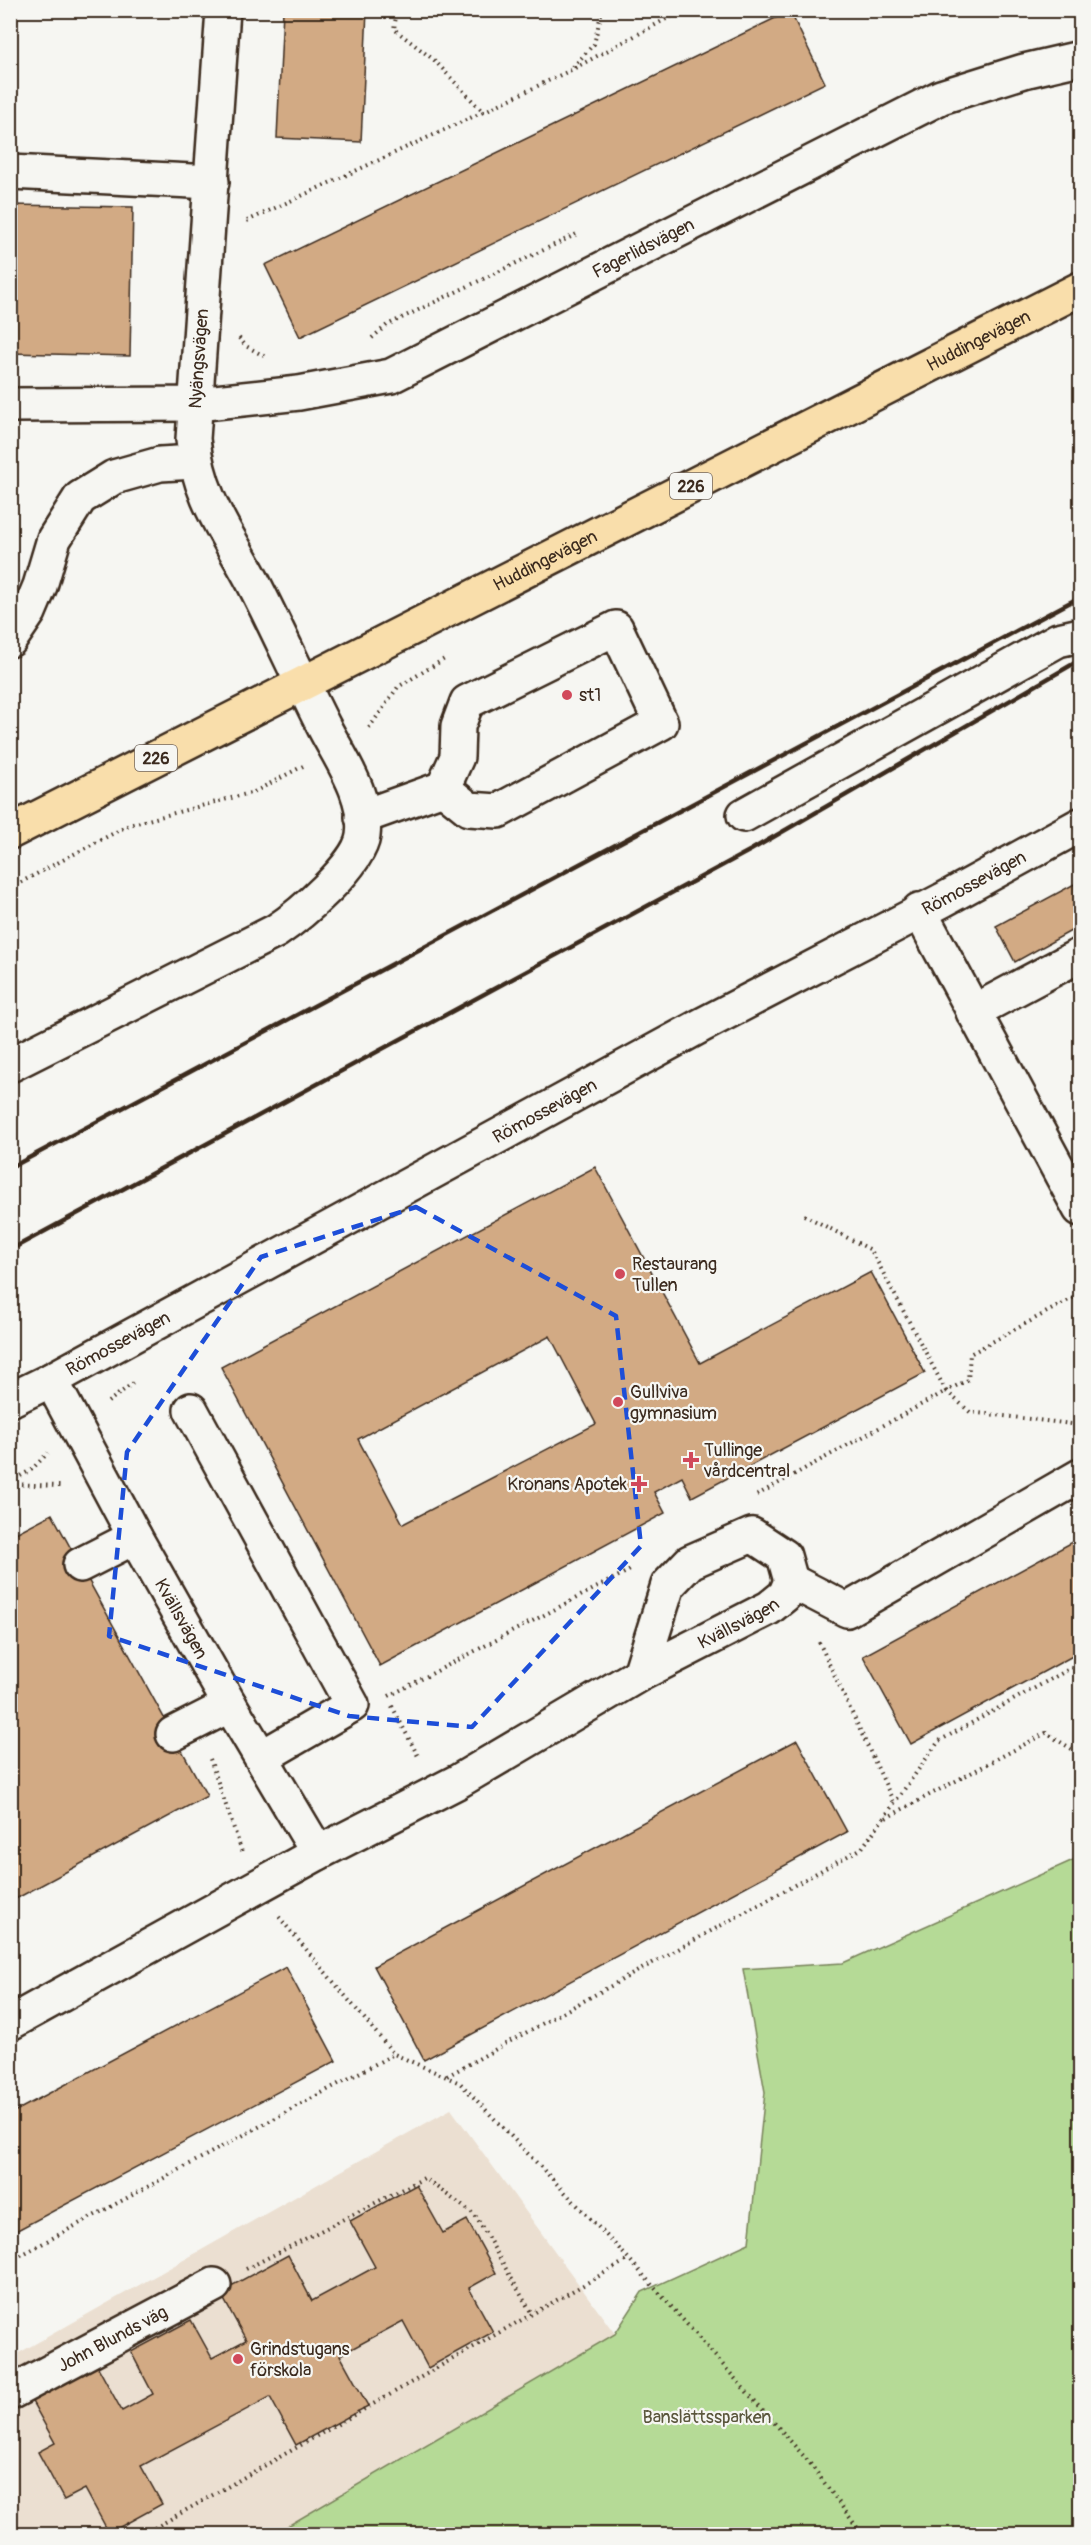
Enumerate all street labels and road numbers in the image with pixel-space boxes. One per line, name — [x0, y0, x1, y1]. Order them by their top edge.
street label: Fagerlidsvägen — [589, 213, 698, 284]
street label: Huddingevägen — [923, 305, 1035, 377]
street label: Nyängsvägen — [184, 308, 214, 409]
road number: 226 — [670, 473, 712, 499]
street label: Huddingevägen — [489, 525, 601, 597]
road number: 226 — [135, 745, 177, 771]
street label: Römossevägen — [918, 846, 1030, 921]
street label: Römossevägen — [489, 1073, 601, 1149]
street label: Römossevägen — [62, 1306, 174, 1382]
street label: Kvällsvägen — [149, 1575, 213, 1663]
street label: Kvällsvägen — [694, 1593, 784, 1654]
street label: John Blunds väg — [54, 2301, 172, 2378]

